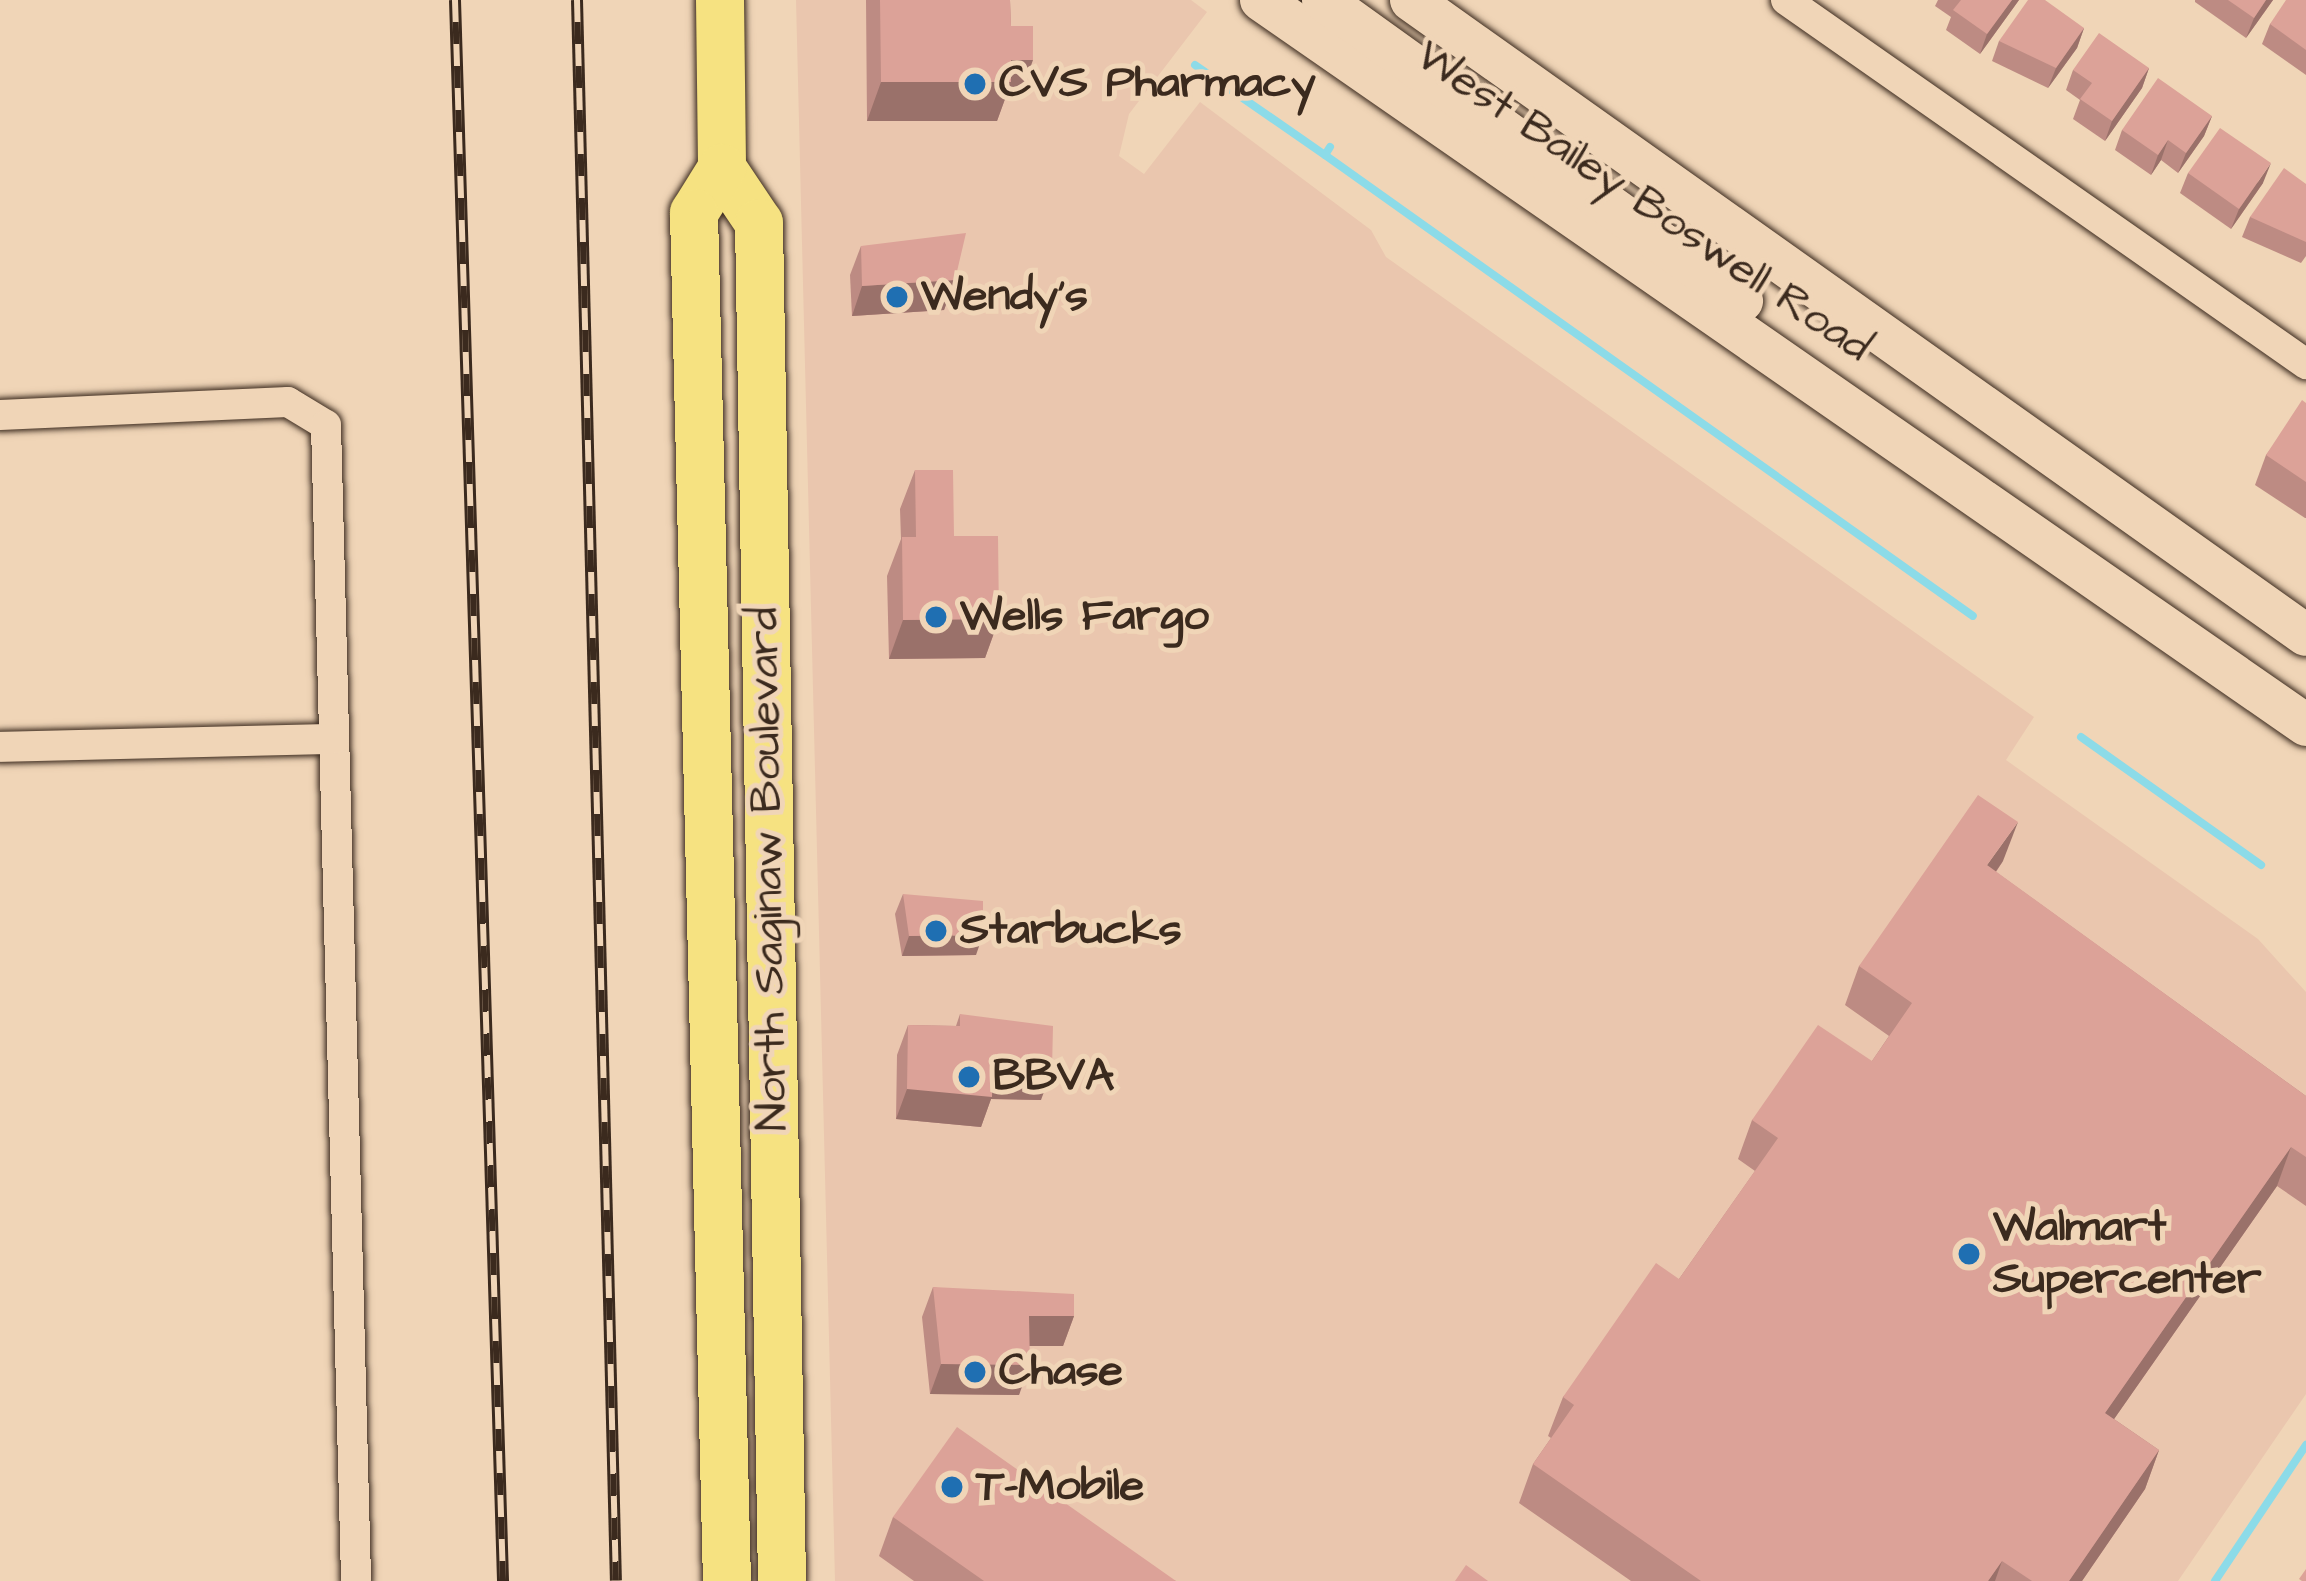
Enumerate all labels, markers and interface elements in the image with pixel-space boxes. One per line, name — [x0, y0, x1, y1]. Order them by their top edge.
street label: West Bailey Boswell Road — [1405, 29, 1881, 375]
place label: CVS Pharmacy — [999, 57, 1316, 111]
marker: CVS Pharmacy — [962, 71, 988, 97]
place label: Wendy's — [921, 270, 1088, 324]
marker: Wendy's — [884, 284, 910, 310]
place label: Wells Fargo — [960, 590, 1209, 644]
marker: Wells Fargo — [923, 604, 949, 630]
street label: North Saginaw Boulevard — [737, 606, 801, 1132]
place label: Starbucks — [960, 904, 1182, 958]
marker: Starbucks — [923, 918, 949, 944]
place label: BBVA — [993, 1050, 1114, 1104]
marker: BBVA — [956, 1064, 982, 1090]
place label: Walmart Supercenter — [1993, 1201, 2262, 1307]
marker: Walmart Supercenter — [1956, 1241, 1982, 1267]
place label: Chase — [999, 1345, 1123, 1399]
marker: Chase — [962, 1359, 988, 1385]
place label: T-Mobile — [976, 1460, 1144, 1514]
marker: T-Mobile — [939, 1474, 965, 1500]

